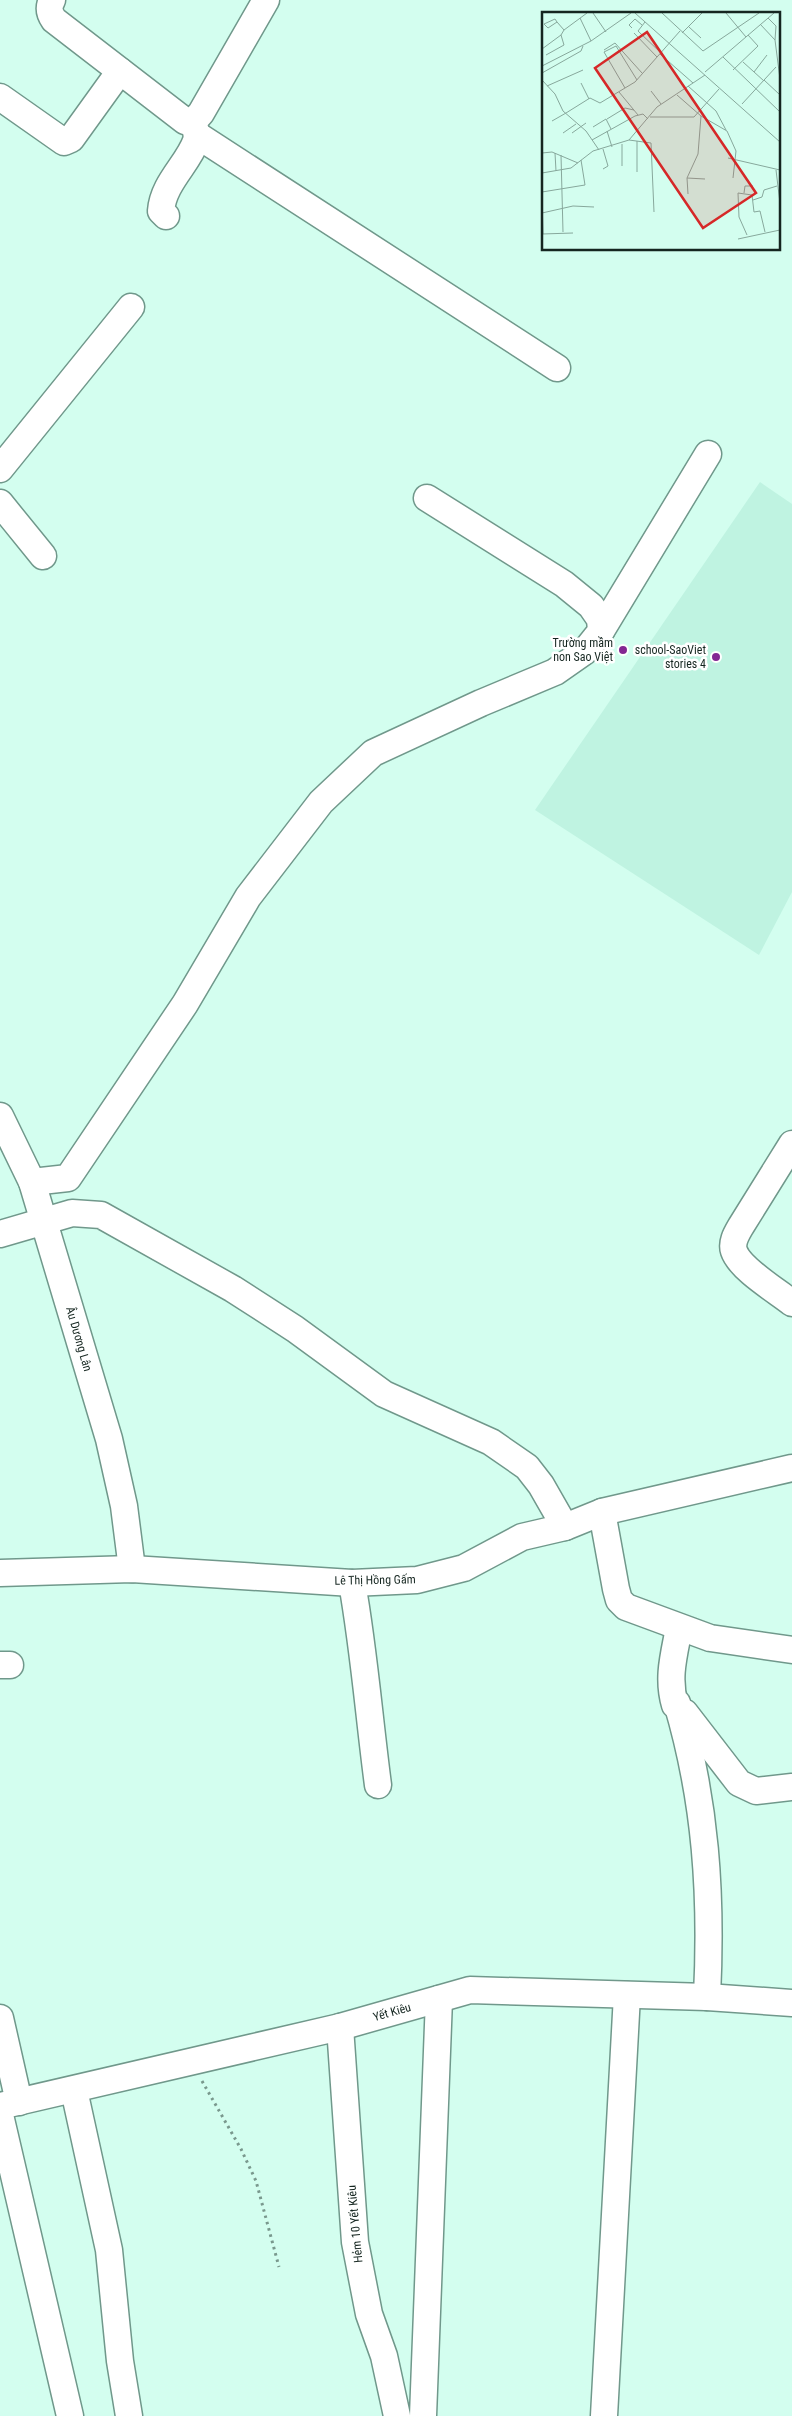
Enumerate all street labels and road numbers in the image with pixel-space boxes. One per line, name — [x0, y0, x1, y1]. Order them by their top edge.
street label: Âu Dương Lân — [63, 1305, 96, 1373]
street label: Lê Thị Hồng Gấm — [334, 1572, 416, 1588]
street label: Yết Kiêu — [372, 2000, 413, 2024]
street label: Hẻm 10 Yết Kiêu — [345, 2184, 365, 2263]

